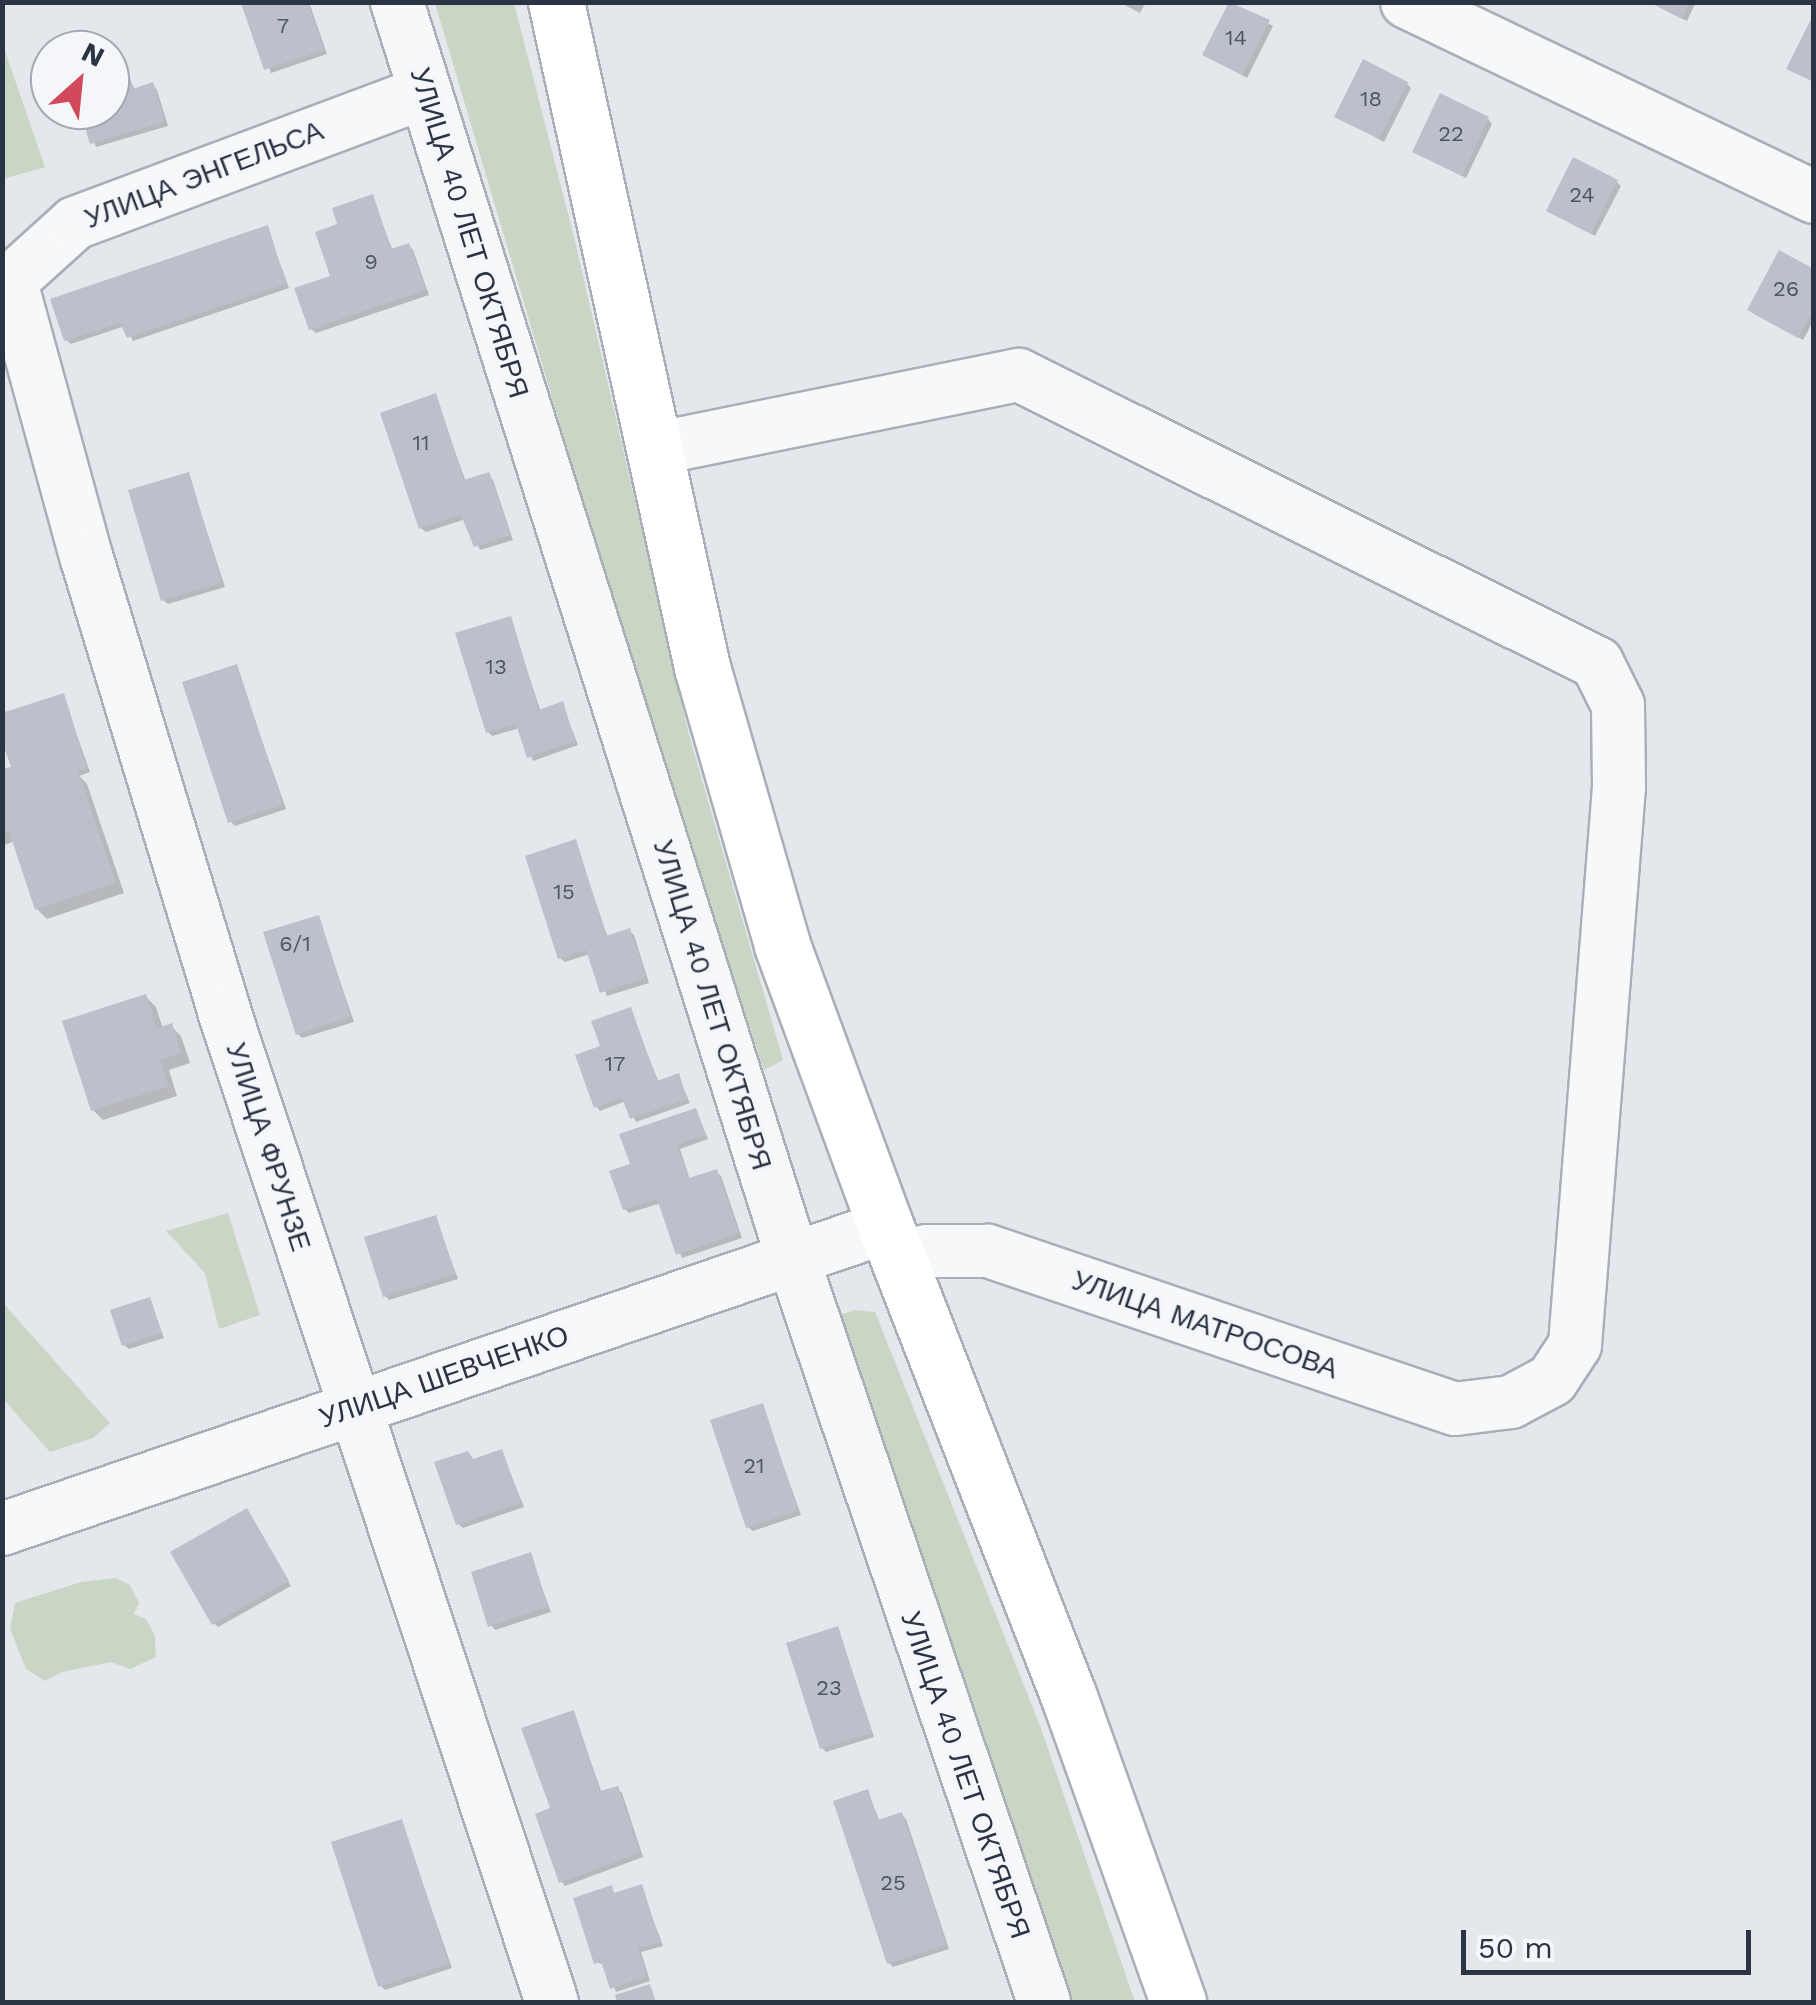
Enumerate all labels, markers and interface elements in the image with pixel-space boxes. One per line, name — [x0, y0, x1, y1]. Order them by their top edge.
house number: 7 — [277, 13, 289, 39]
house number: 14 — [1225, 25, 1247, 51]
north arrow — [30, 30, 130, 130]
text: N — [76, 35, 110, 74]
street label: УЛИЦА 40 ЛЕТ ОКТЯБРЯ — [403, 64, 535, 402]
house number: 18 — [1360, 86, 1382, 112]
street label: УЛИЦА ЭНГЕЛЬСА — [80, 114, 328, 236]
house number: 22 — [1438, 121, 1464, 147]
house number: 24 — [1569, 182, 1595, 208]
house number: 9 — [364, 249, 378, 275]
house number: 26 — [1773, 276, 1799, 302]
house number: 11 — [412, 430, 430, 456]
house number: 13 — [485, 654, 507, 680]
street label: УЛИЦА 40 ЛЕТ ОКТЯБРЯ — [646, 836, 778, 1174]
house number: 15 — [553, 879, 575, 905]
house number: 6/1 — [279, 931, 311, 957]
street label: УЛИЦА ФРУНЗЕ — [218, 1039, 318, 1255]
house number: 17 — [605, 1051, 625, 1077]
street label: УЛИЦА МАТРОСОВА — [1068, 1264, 1342, 1386]
street label: УЛИЦА ШЕВЧЕНКО — [315, 1319, 573, 1435]
house number: 21 — [743, 1453, 765, 1479]
street label: УЛИЦА 40 ЛЕТ ОКТЯБРЯ — [893, 1607, 1037, 1943]
house number: 23 — [816, 1675, 842, 1701]
house number: 25 — [880, 1870, 906, 1896]
scale bar — [1466, 1910, 1756, 1972]
text: 50 m — [1478, 1930, 1553, 1965]

